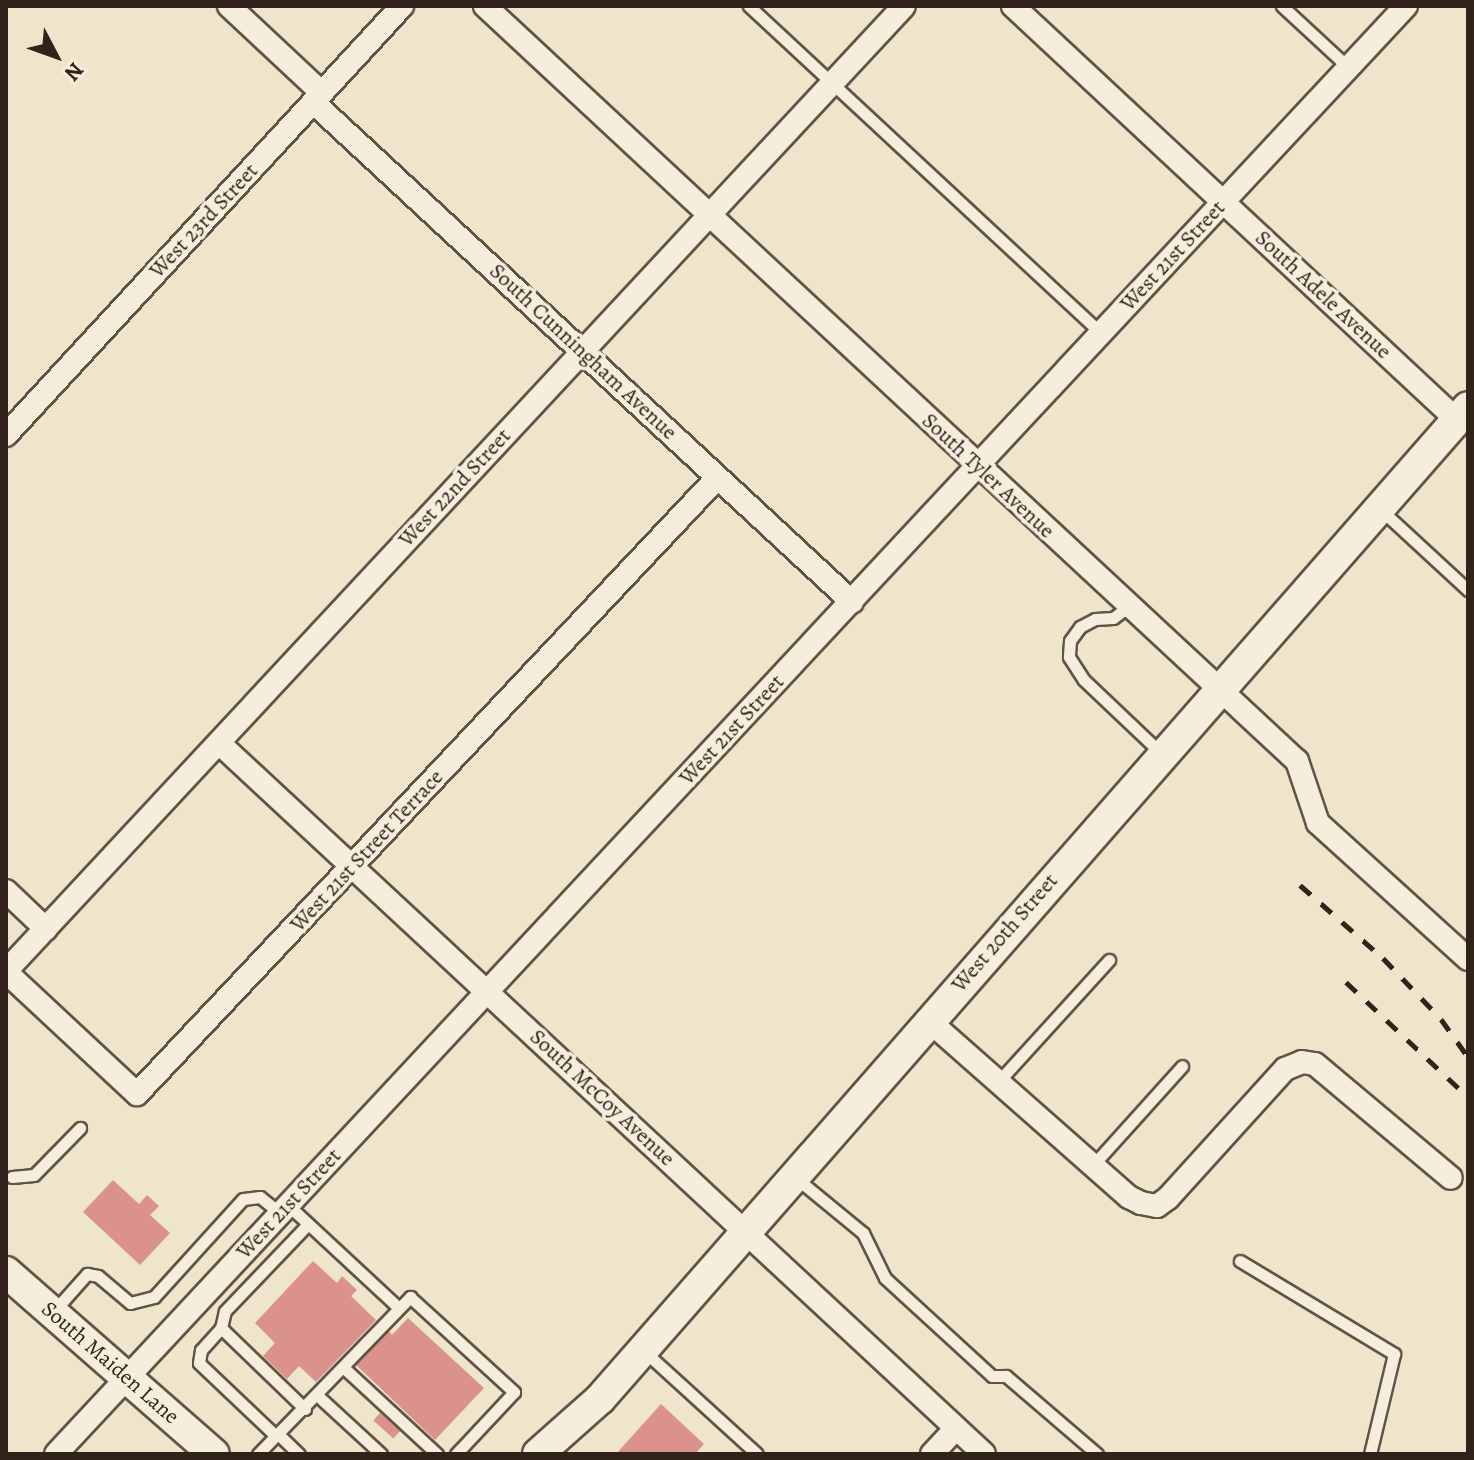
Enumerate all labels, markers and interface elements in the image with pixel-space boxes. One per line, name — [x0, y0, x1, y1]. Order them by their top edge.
north arrow — [16, 16, 96, 96]
text: N — [58, 56, 91, 88]
street label: West 23rd Street — [144, 158, 264, 284]
street label: West 21st Street — [1115, 195, 1231, 317]
street label: South Adele Avenue — [1249, 225, 1397, 365]
street label: South Cunningham Avenue — [484, 258, 682, 446]
street label: South Tyler Avenue — [916, 408, 1060, 544]
street label: West 22nd Street — [393, 423, 517, 553]
street label: West 21st Street — [674, 669, 790, 791]
street label: West 21st Street Terrace — [285, 764, 449, 938]
street label: West 20th Street — [946, 868, 1064, 998]
street label: South McCoy Avenue — [524, 1024, 680, 1172]
street label: West 21st Street — [231, 1143, 347, 1265]
street label: South Maiden Lane — [36, 1296, 184, 1430]

